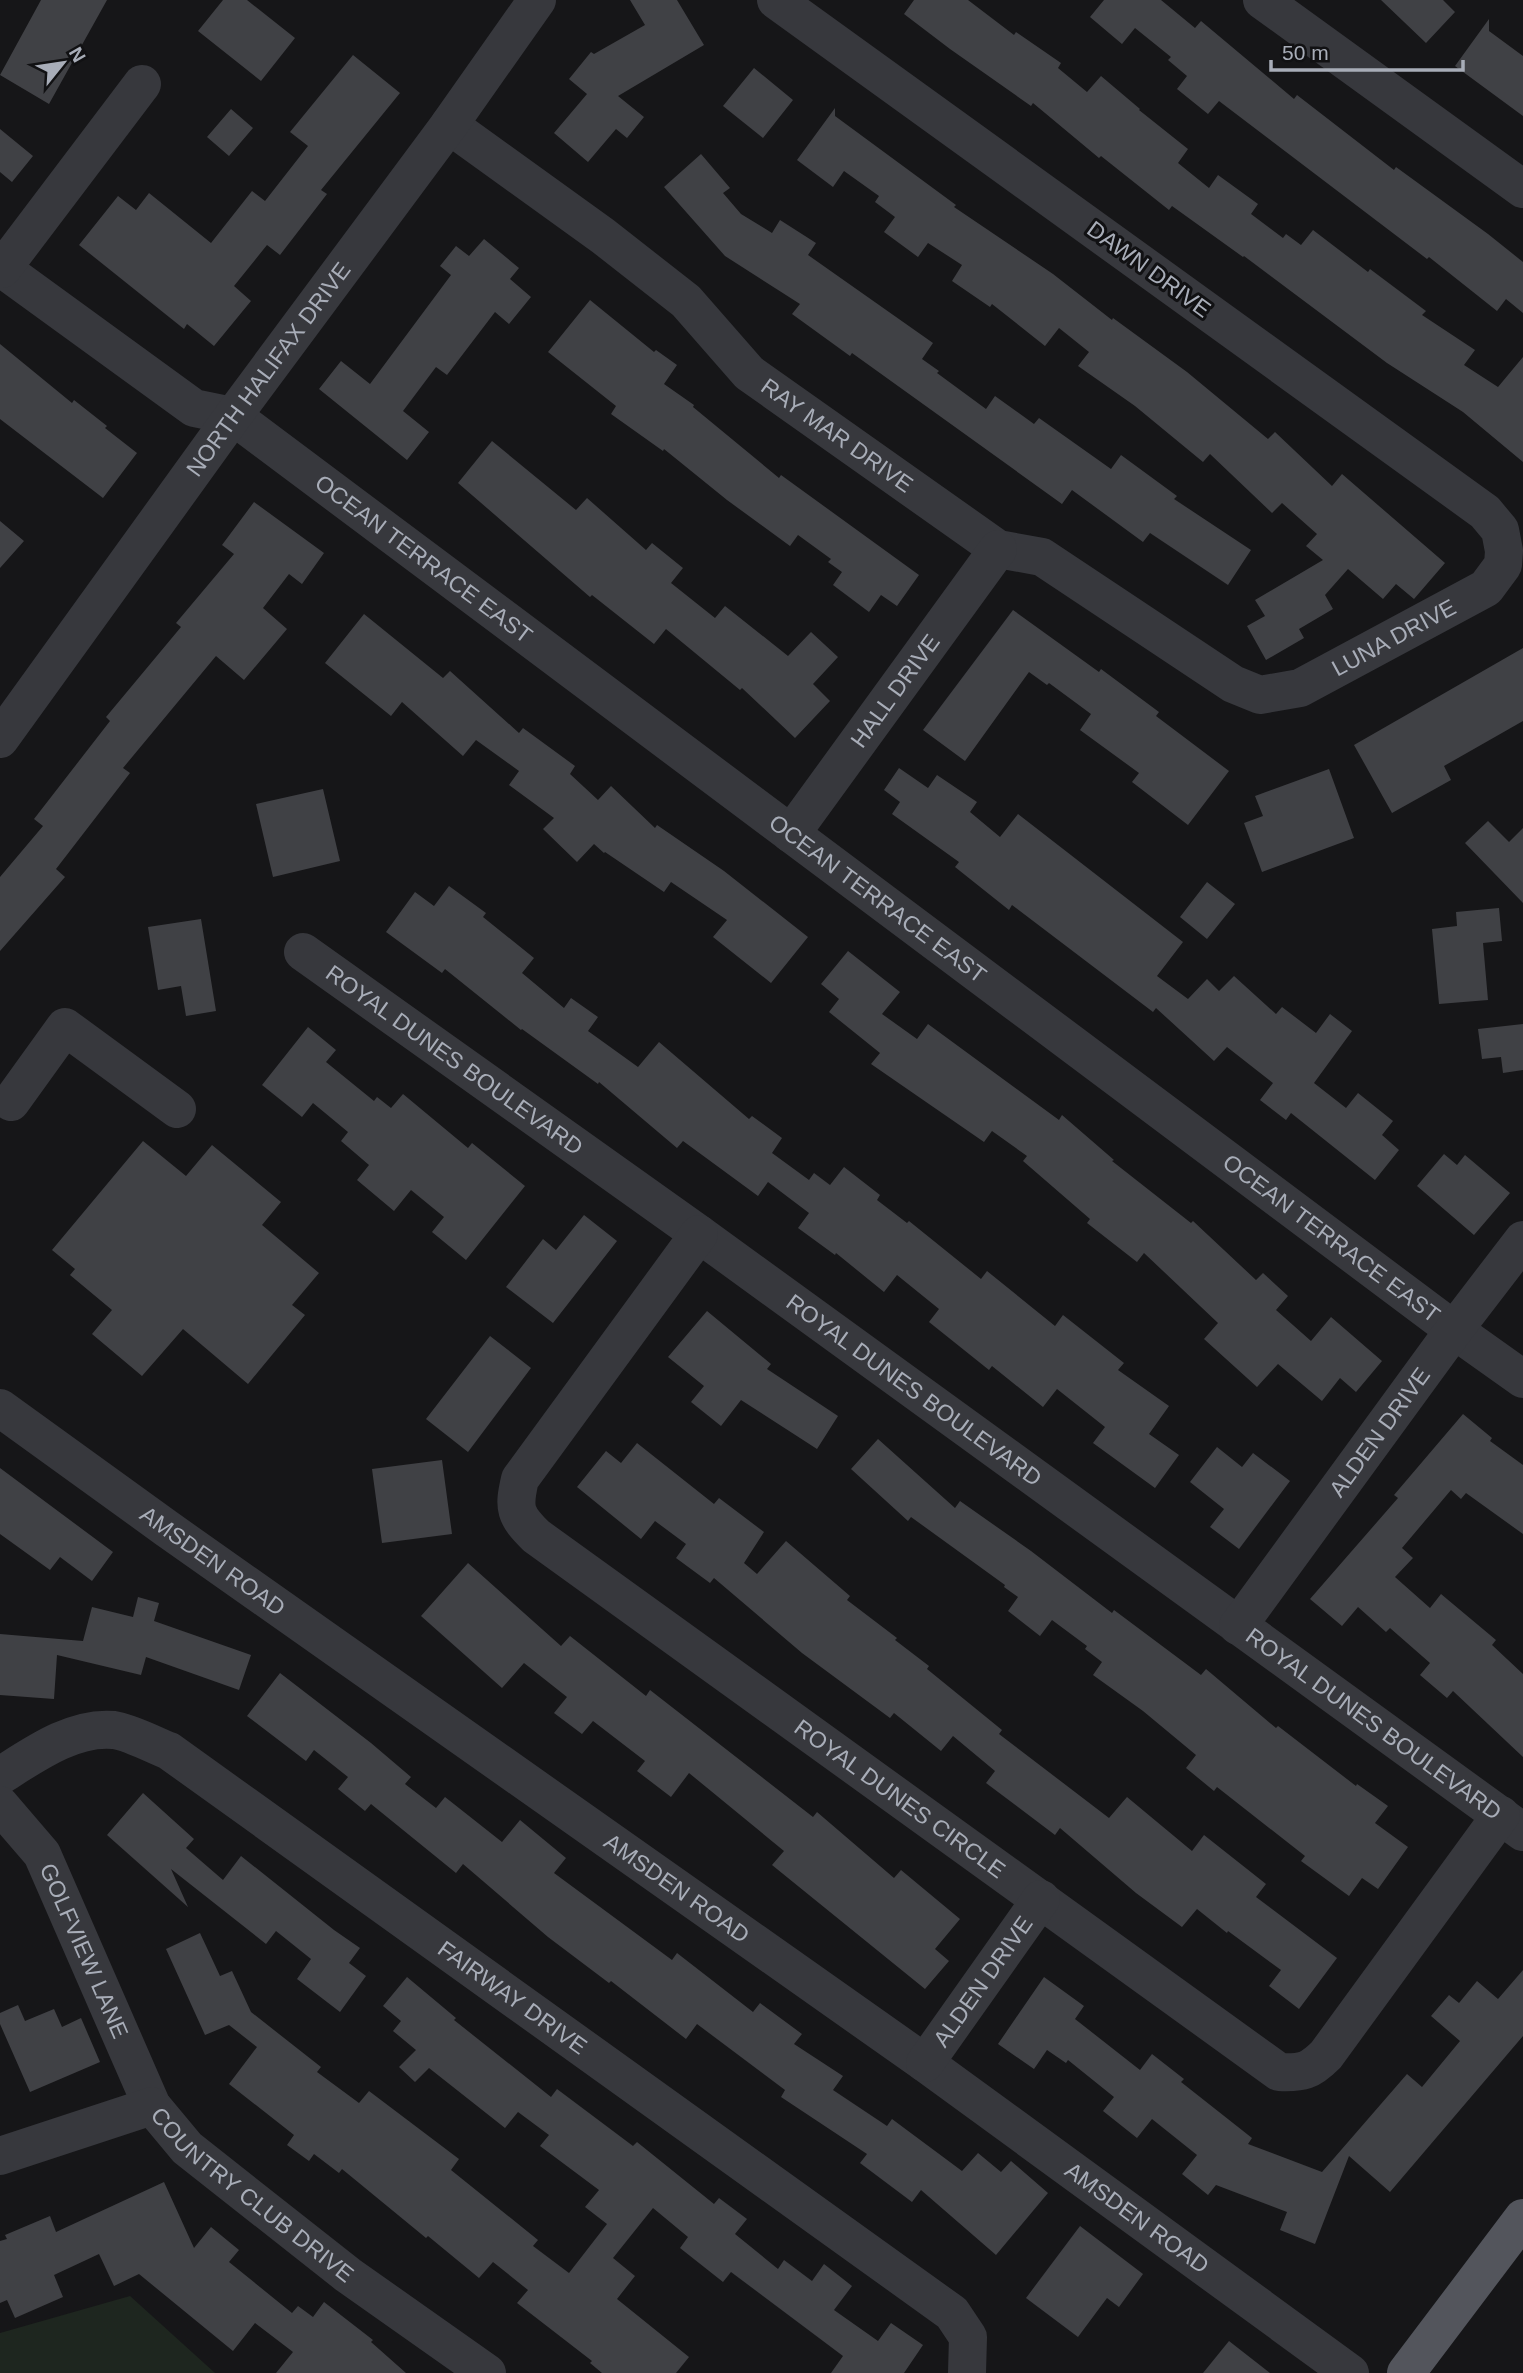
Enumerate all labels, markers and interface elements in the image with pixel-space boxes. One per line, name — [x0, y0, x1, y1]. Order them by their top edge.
north arrow — [28, 28, 98, 98]
scale bar — [1271, 28, 1464, 72]
text: 50 m — [1282, 41, 1329, 64]
text: N — [65, 44, 90, 66]
street label: DAWN DRIVE — [1082, 216, 1216, 322]
street label: NORTH HALIFAX DRIVE — [181, 257, 356, 481]
street label: RAY MAR DRIVE — [756, 373, 918, 498]
street label: OCEAN TERRACE EAST — [310, 469, 537, 648]
street label: LUNA DRIVE — [1327, 594, 1460, 682]
street label: HALL DRIVE — [845, 629, 945, 752]
street label: OCEAN TERRACE EAST — [764, 809, 991, 988]
street label: ROYAL DUNES BOULEVARD — [321, 960, 588, 1160]
street label: OCEAN TERRACE EAST — [1218, 1149, 1445, 1328]
street label: ROYAL DUNES BOULEVARD — [781, 1289, 1047, 1491]
street label: ALDEN DRIVE — [1324, 1362, 1435, 1502]
street label: AMSDEN ROAD — [135, 1501, 290, 1621]
street label: ROYAL DUNES BOULEVARD — [1241, 1622, 1507, 1825]
street label: ROYAL DUNES CIRCLE — [790, 1714, 1010, 1883]
street label: AMSDEN ROAD — [599, 1828, 754, 1948]
street label: GOLFVIEW LANE — [35, 1859, 134, 2042]
street label: ALDEN DRIVE — [928, 1911, 1038, 2052]
street label: FAIRWAY DRIVE — [433, 1935, 592, 2060]
street label: COUNTRY CLUB DRIVE — [146, 2102, 359, 2287]
street label: AMSDEN ROAD — [1060, 2157, 1214, 2279]

